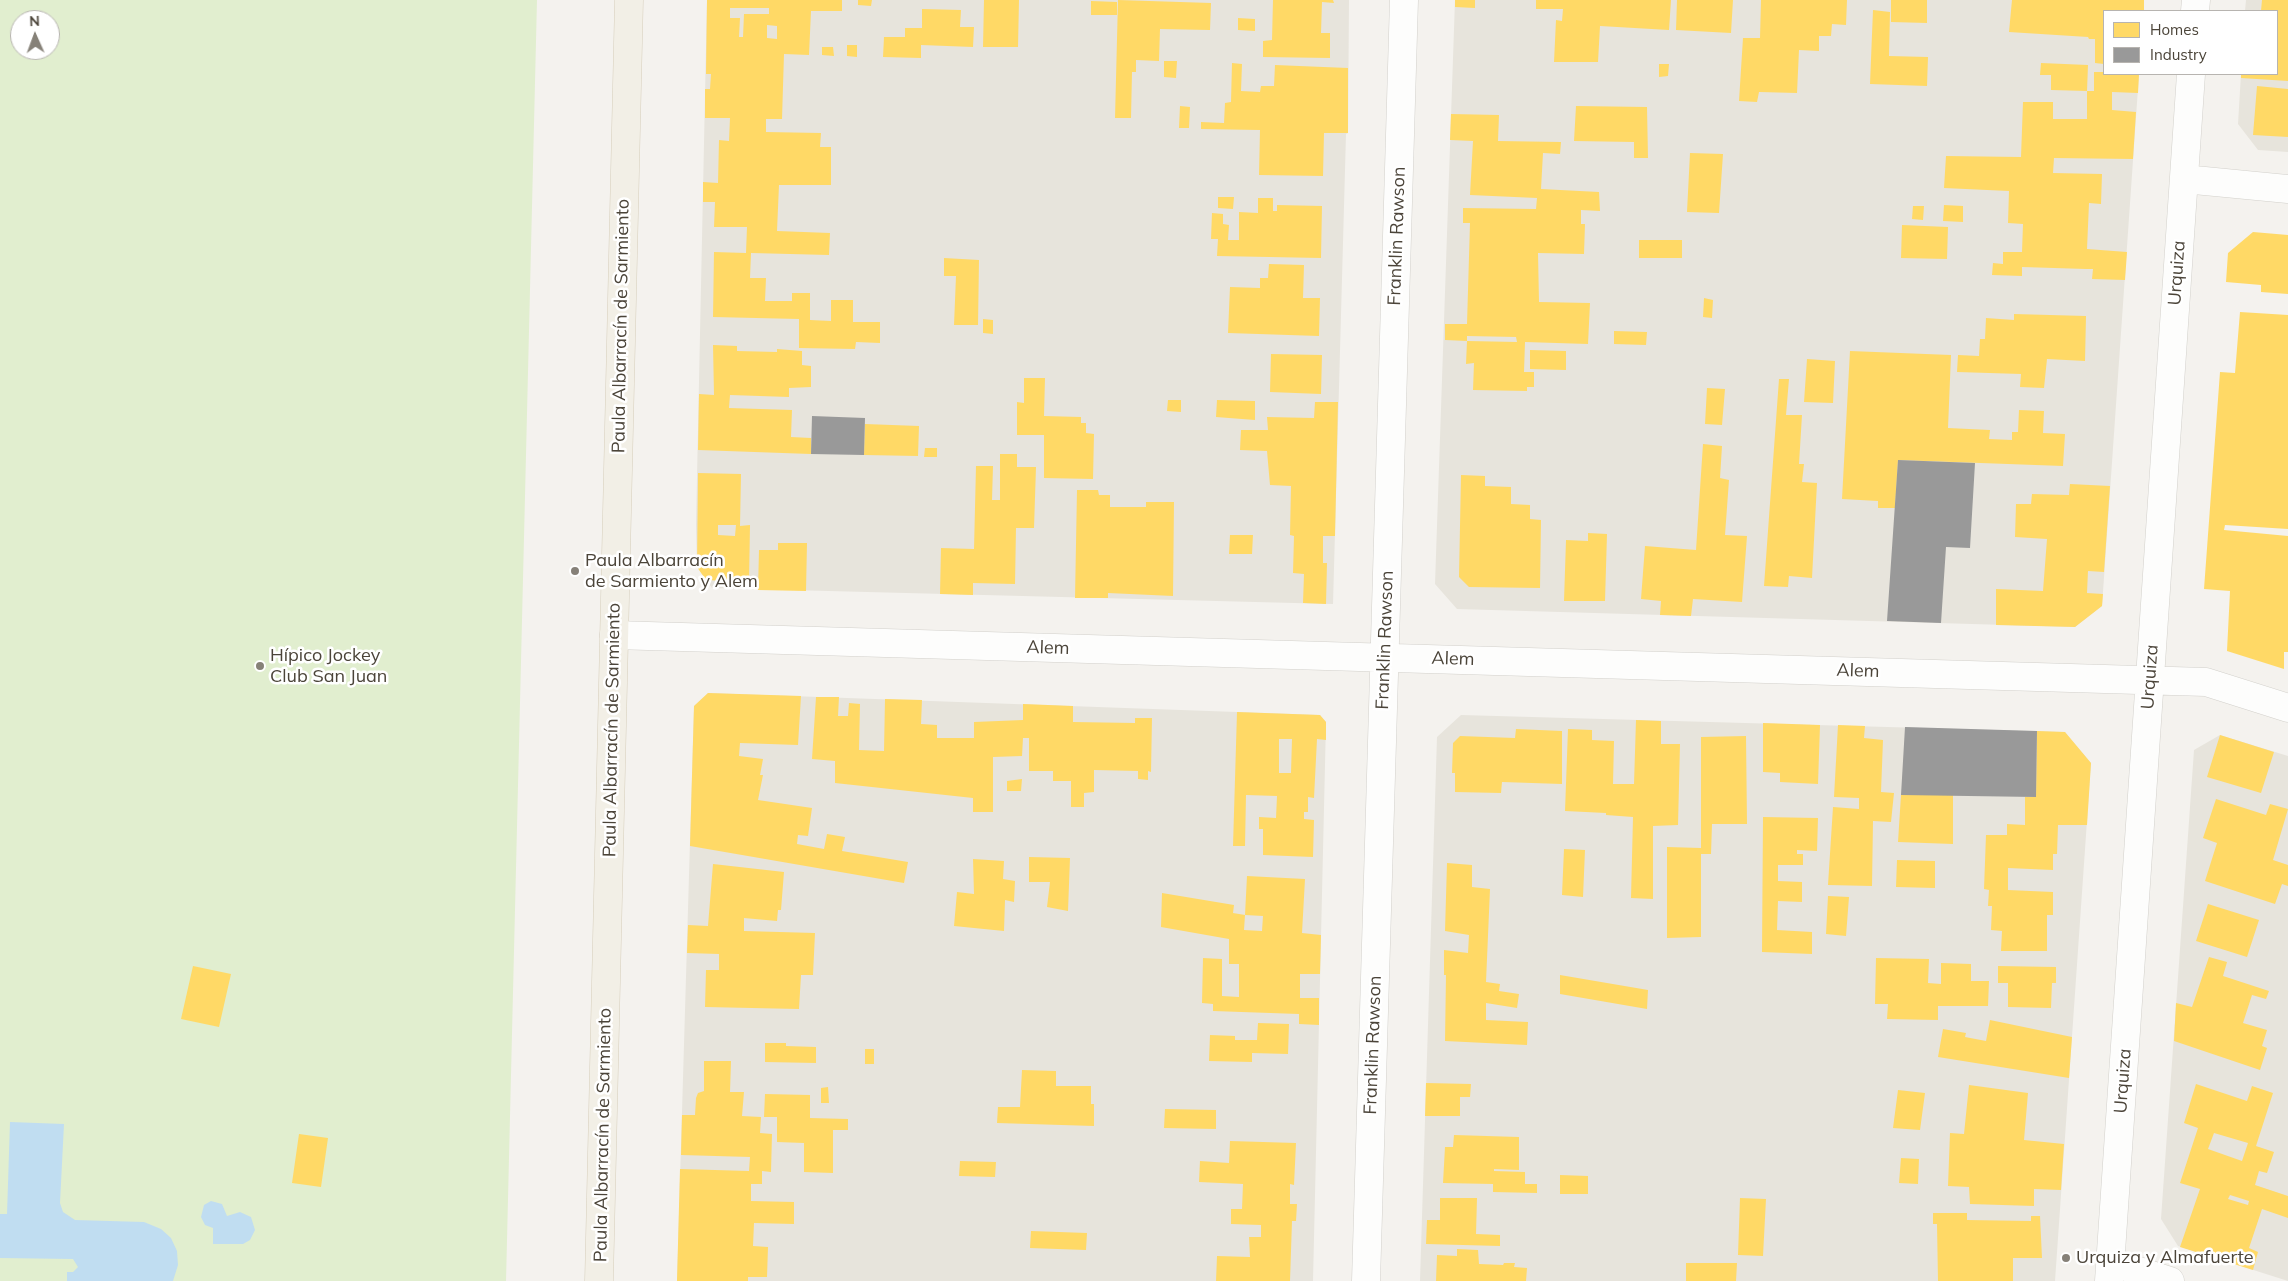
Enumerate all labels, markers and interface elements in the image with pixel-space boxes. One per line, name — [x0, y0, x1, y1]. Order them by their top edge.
north arrow — [10, 10, 60, 60]
legend — [2103, 10, 2278, 75]
text: N — [29, 12, 40, 30]
text: Homes — [2150, 20, 2199, 39]
text: Industry — [2150, 45, 2207, 64]
street label: Franklin Rawson — [1384, 166, 1410, 306]
street label: Paula Albarracín de Sarmiento — [608, 199, 634, 453]
street label: Urquiza — [2164, 240, 2190, 306]
place label: Paula Albarracín de Sarmiento y Alem — [585, 550, 758, 592]
marker: Paula Albarracín de Sarmiento y Alem — [569, 565, 581, 577]
street label: Franklin Rawson — [1372, 570, 1398, 710]
street label: Paula Albarracín de Sarmiento — [599, 603, 625, 857]
street label: Alem — [1026, 636, 1070, 660]
street label: Urquiza — [2137, 644, 2163, 710]
place label: Hípico Jockey Club San Juan — [270, 645, 387, 688]
street label: Alem — [1431, 647, 1475, 671]
street label: Alem — [1836, 659, 1880, 683]
marker: Hípico Jockey Club San Juan — [254, 660, 266, 672]
street label: Franklin Rawson — [1360, 975, 1386, 1115]
street label: Paula Albarracín de Sarmiento — [590, 1008, 616, 1262]
street label: Urquiza — [2110, 1048, 2136, 1114]
place label: Urquiza y Almafuerte — [2076, 1247, 2253, 1269]
marker: Urquiza y Almafuerte — [2060, 1252, 2072, 1264]

